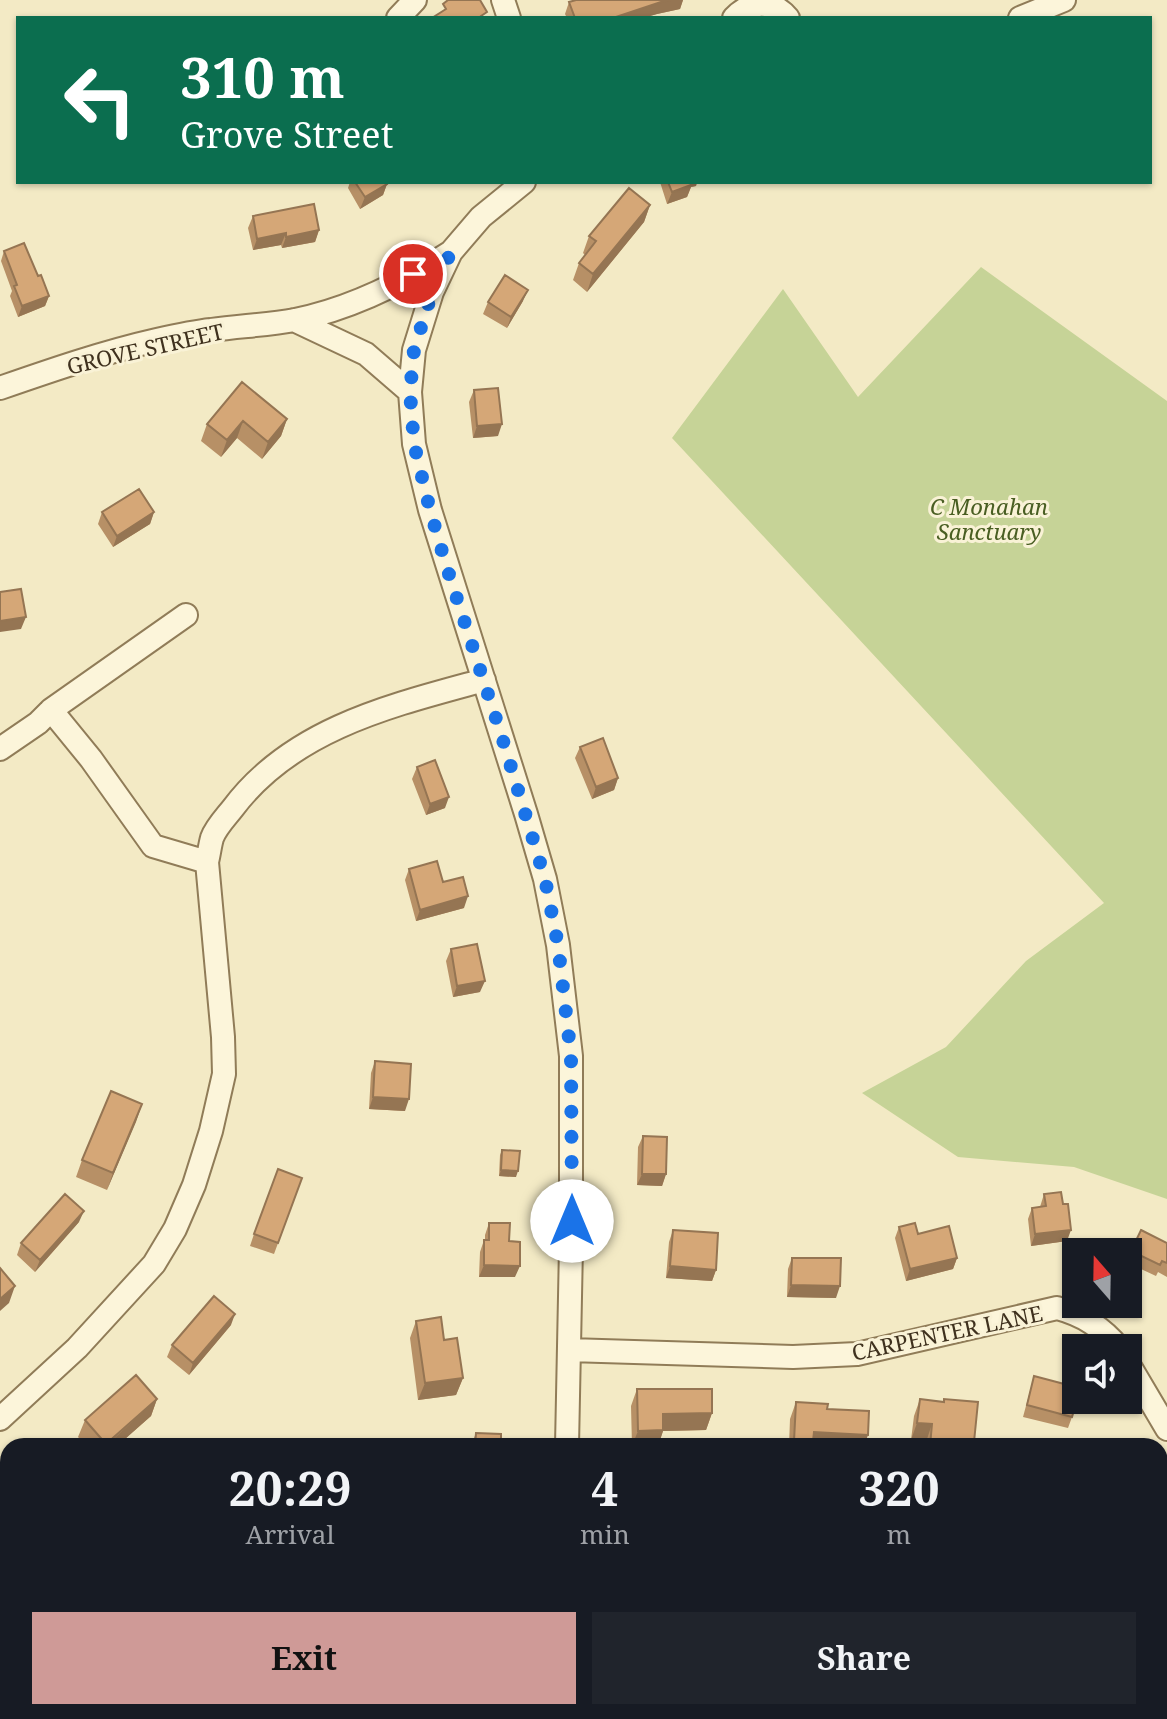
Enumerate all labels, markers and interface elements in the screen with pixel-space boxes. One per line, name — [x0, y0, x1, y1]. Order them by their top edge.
text: 310 m — [180, 38, 345, 114]
icon: left — [48, 48, 152, 152]
text: Grove Street — [180, 110, 393, 159]
pin — [379, 240, 447, 308]
icon: arrive — [391, 252, 435, 296]
street label: GROVE STREET — [64, 315, 227, 381]
park label: C Monahan Sanctuary — [930, 491, 1048, 546]
position arrow — [530, 1179, 614, 1263]
north arrow — [1062, 1238, 1142, 1318]
map controls — [1062, 1238, 1142, 1414]
street label: CARPENTER LANE — [849, 1297, 1045, 1367]
button: sound — [1062, 1334, 1142, 1414]
text: 20:29 — [228, 1455, 352, 1520]
text: 4 — [591, 1455, 618, 1520]
text: 320 — [858, 1455, 940, 1520]
text: Arrival — [246, 1516, 334, 1552]
text: min — [580, 1516, 630, 1552]
text: m — [887, 1516, 911, 1552]
button: Exit — [32, 1612, 576, 1704]
button: Share — [592, 1612, 1136, 1704]

